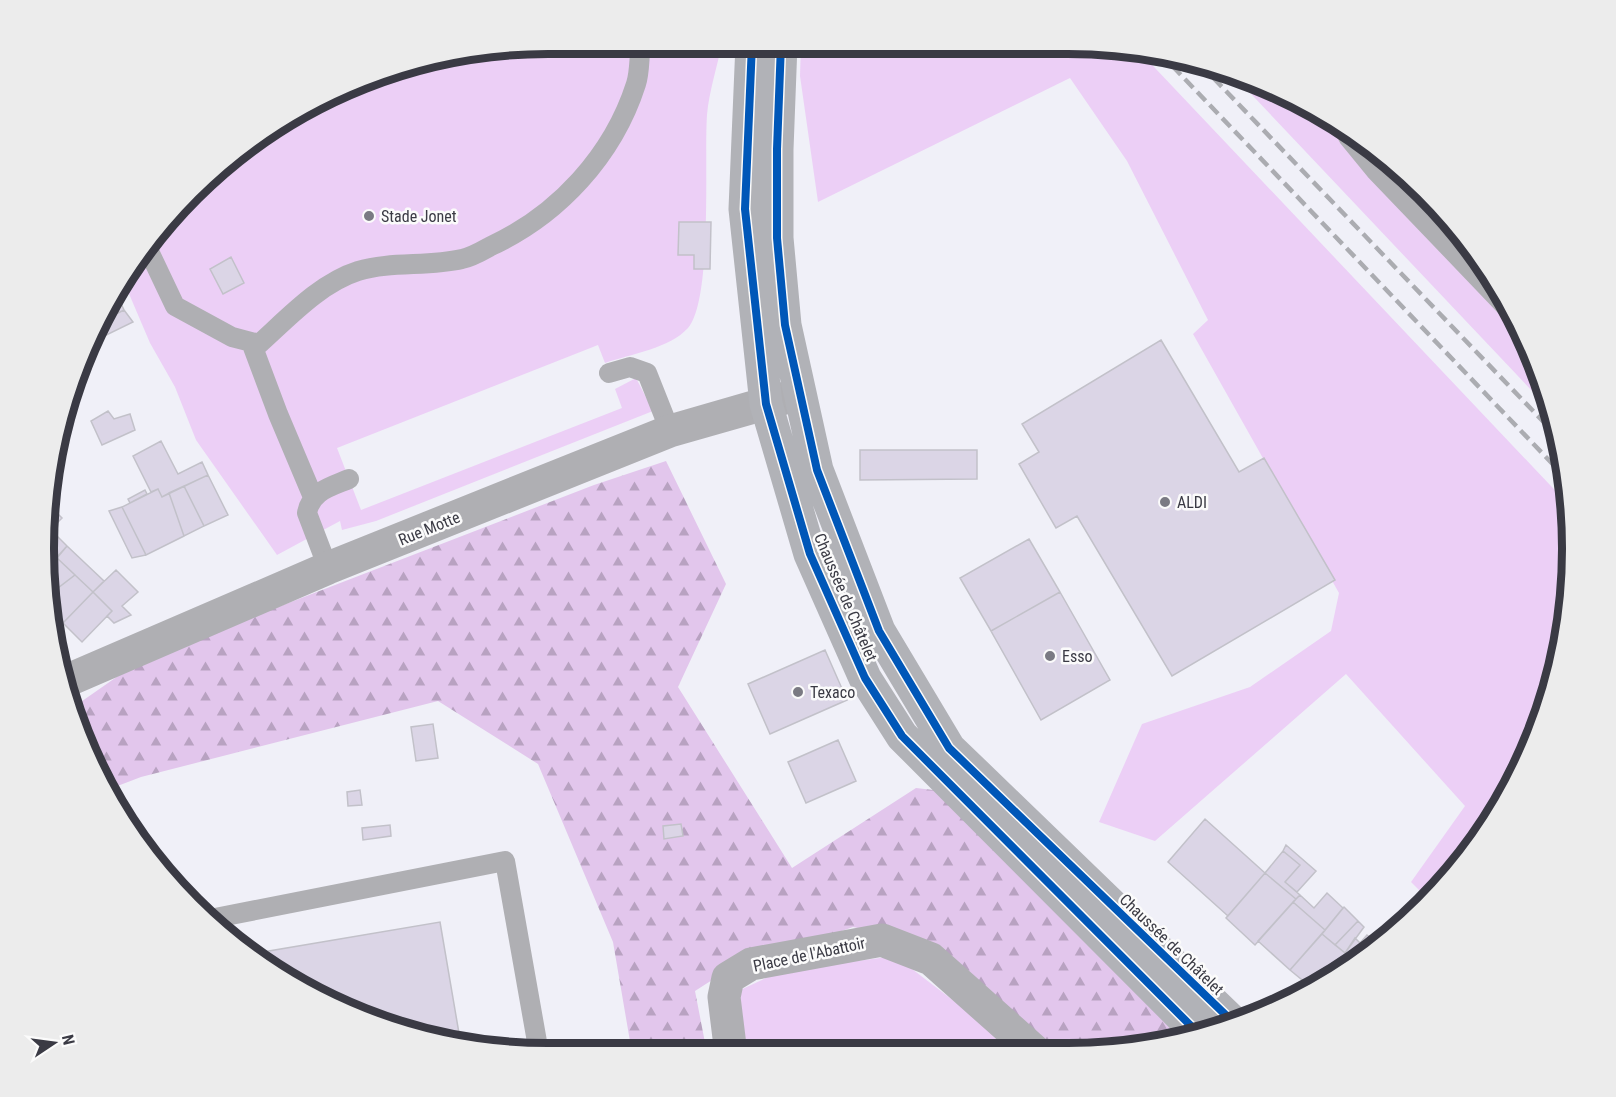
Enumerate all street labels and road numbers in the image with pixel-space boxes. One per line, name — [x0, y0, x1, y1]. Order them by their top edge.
street label: Rue Motte — [396, 508, 463, 549]
street label: Chaussée de Châtelet — [810, 530, 881, 664]
street label: Chaussée de Châtelet — [1116, 890, 1228, 999]
street label: Place de l'Abattoir — [751, 933, 867, 976]

